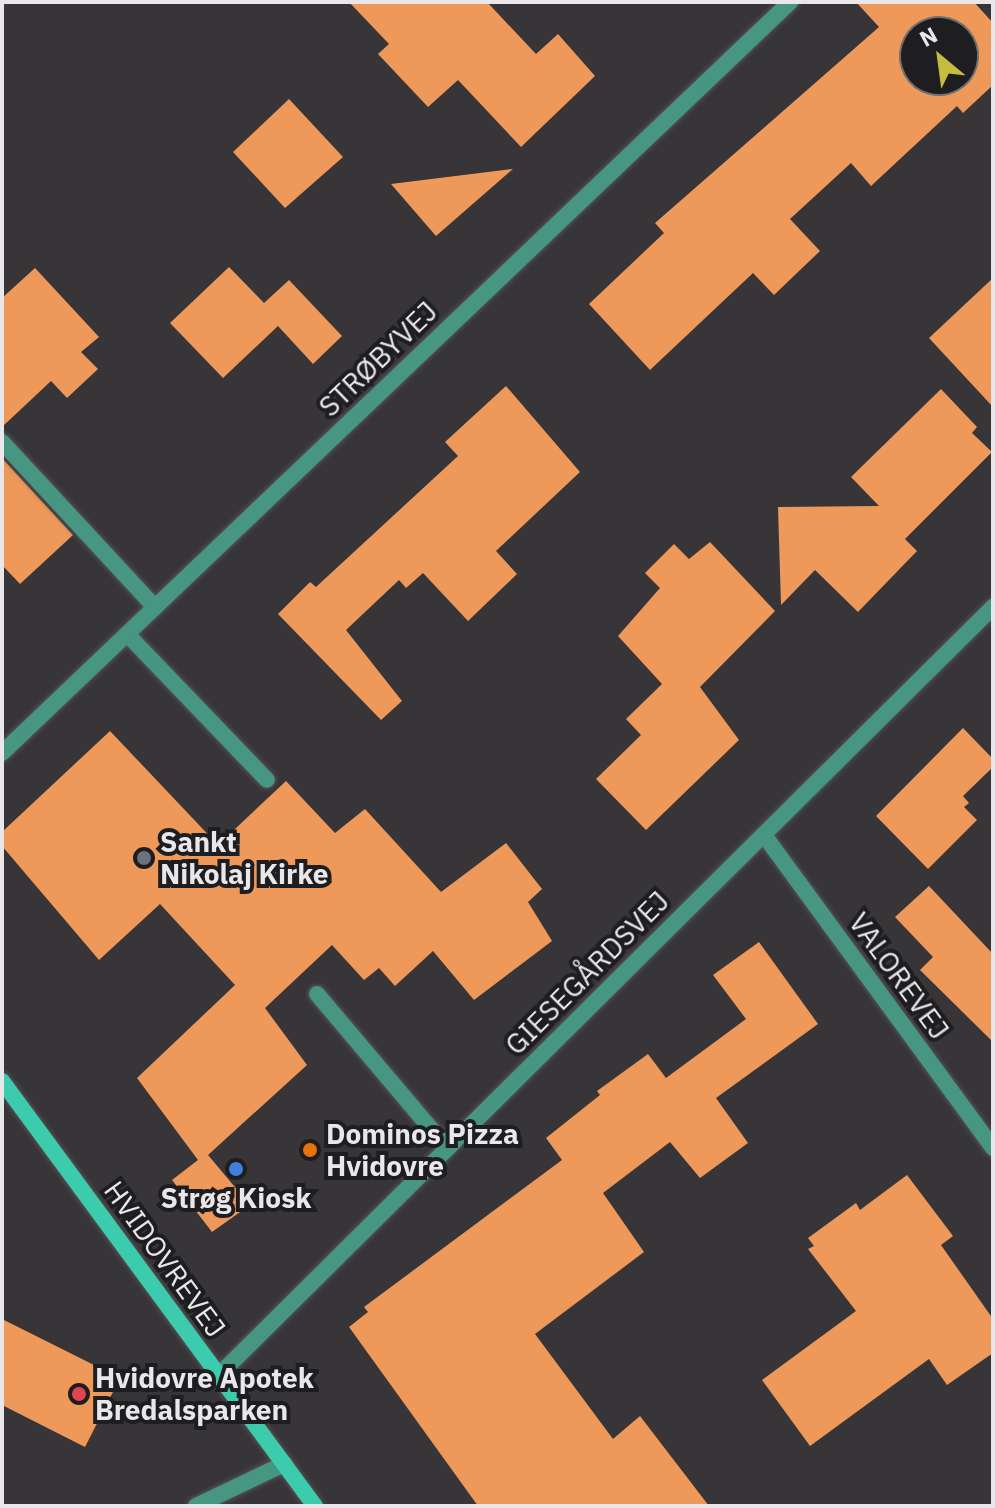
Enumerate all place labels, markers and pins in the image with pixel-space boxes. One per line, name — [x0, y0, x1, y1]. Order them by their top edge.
place label: Sankt Nikolaj Kirke — [160, 825, 328, 891]
marker: Sankt Nikolaj Kirke — [135, 849, 153, 867]
place label: Dominos Pizza Hvidovre — [326, 1117, 519, 1183]
marker: Dominos Pizza Hvidovre — [301, 1141, 319, 1159]
marker: Strøg Kiosk — [227, 1160, 245, 1178]
place label: Strøg Kiosk — [161, 1181, 311, 1215]
place label: Hvidovre Apotek Bredalsparken — [95, 1361, 314, 1427]
marker: Hvidovre Apotek Bredalsparken — [70, 1385, 88, 1403]

